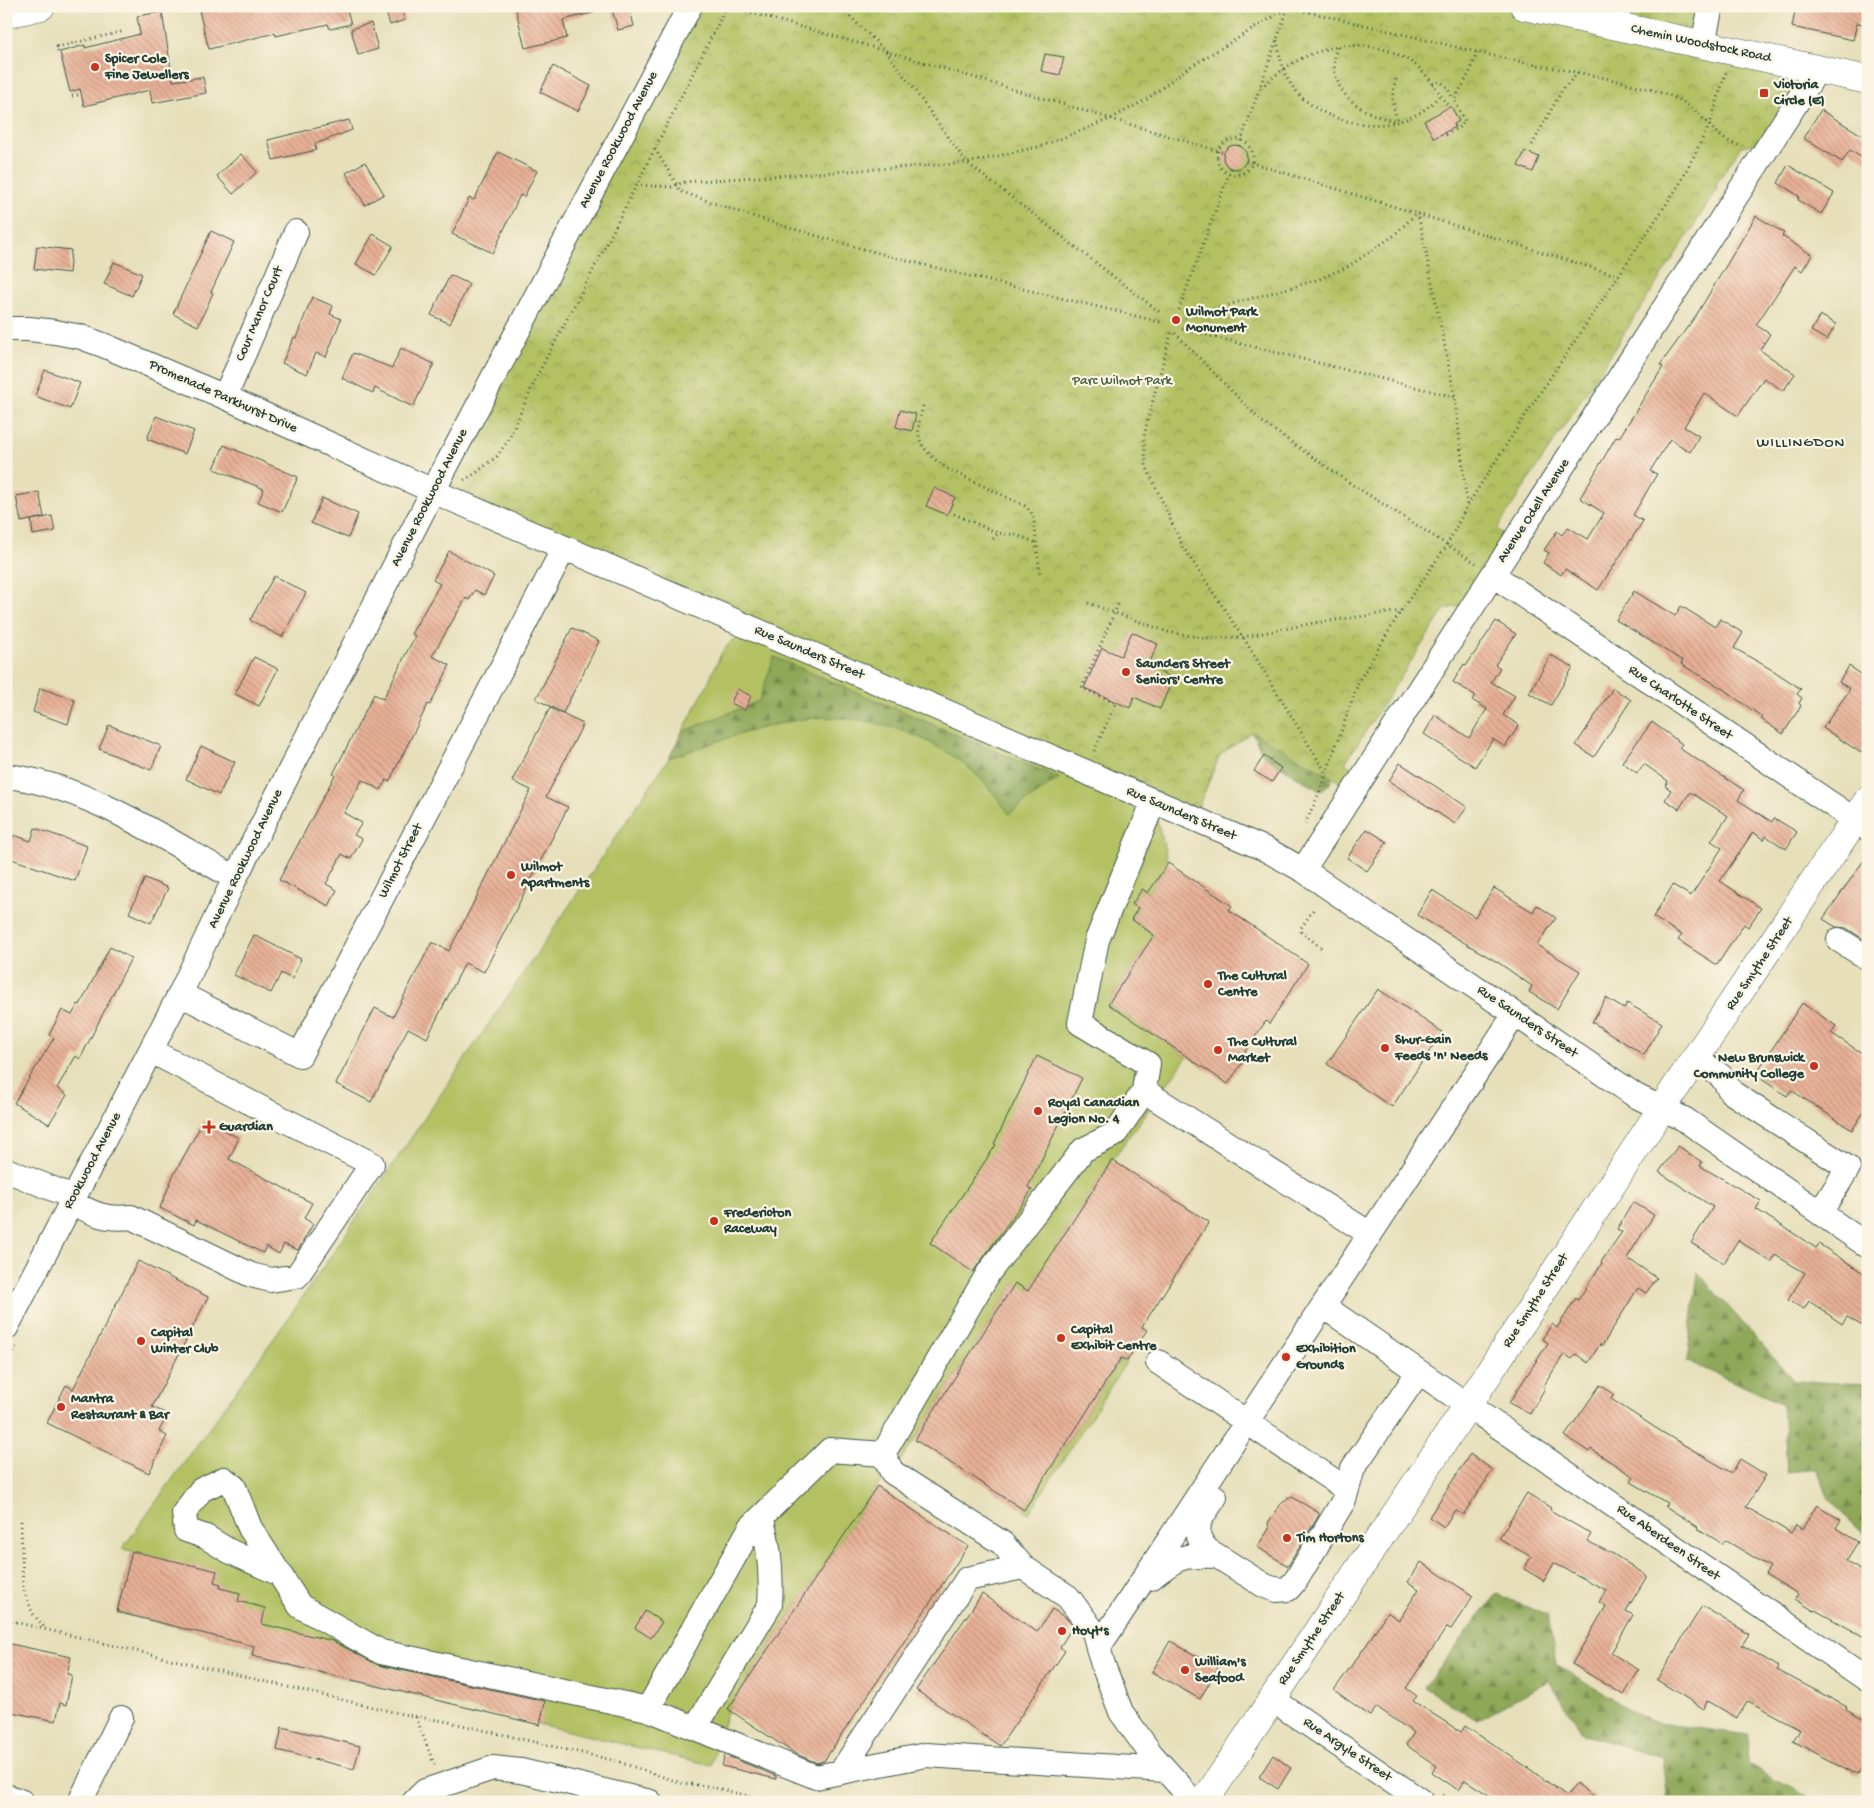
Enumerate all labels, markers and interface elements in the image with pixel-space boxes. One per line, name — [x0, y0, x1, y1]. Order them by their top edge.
street label: Chemin Woodstock Road — [1629, 21, 1774, 68]
place label: Spicer Cole Fine Jewellers — [104, 51, 189, 84]
marker: Spicer Cole Fine Jewellers — [89, 61, 101, 73]
street label: Avenue Rookwood Avenue — [576, 68, 663, 211]
place label: Victoria Circle (E) — [1773, 77, 1825, 110]
marker: Victoria Circle (E) — [1758, 87, 1770, 99]
street label: Cour Manor Court — [232, 263, 288, 364]
place label: Wilmot Park Monument — [1185, 304, 1259, 337]
marker: Wilmot Park Monument — [1170, 314, 1182, 326]
street label: Promenade Parkhurst Drive — [145, 356, 301, 438]
park label: Parc Wilmot Park — [1071, 373, 1173, 390]
street label: Avenue Rookwood Avenue — [388, 425, 473, 570]
district label: WILLINGDON — [1757, 434, 1845, 452]
street label: Avenue Odell Avenue — [1494, 455, 1574, 566]
street label: Rue Saunders Street — [751, 622, 868, 684]
place label: Saunders Street Seniors' Centre — [1136, 656, 1231, 689]
street label: Rue Charlotte Street — [1625, 662, 1736, 745]
marker: Saunders Street Seniors' Centre — [1120, 666, 1132, 678]
street label: Rue Saunders Street — [1123, 783, 1240, 845]
street label: Avenue Rookwood Avenue — [205, 786, 287, 931]
street label: Wilmot Street — [375, 820, 428, 901]
place label: Wilmot Apartments — [520, 859, 590, 892]
marker: Wilmot Apartments — [505, 869, 517, 881]
street label: Rue Smythe Street — [1723, 913, 1798, 1014]
place label: The Cultural Centre — [1217, 968, 1287, 1001]
marker: The Cultural Centre — [1202, 978, 1214, 990]
street label: Rue Saunders Street — [1473, 982, 1582, 1063]
place label: Shur-Gain Feeds 'n' Needs — [1394, 1032, 1488, 1065]
place label: The Cultural Market — [1227, 1034, 1297, 1067]
marker: Shur-Gain Feeds 'n' Needs — [1379, 1042, 1391, 1054]
marker: The Cultural Market — [1212, 1044, 1224, 1056]
place label: New Brunswick Community College — [1693, 1050, 1806, 1083]
marker: New Brunswick Community College — [1808, 1060, 1820, 1072]
place label: Royal Canadian Legion No. 4 — [1047, 1095, 1139, 1128]
marker: Royal Canadian Legion No. 4 — [1032, 1105, 1044, 1117]
street label: Rookwood Avenue — [60, 1109, 126, 1212]
place label: Guardian — [219, 1119, 273, 1136]
marker: Guardian — [203, 1121, 215, 1133]
place label: Fredericton Raceway — [723, 1205, 792, 1238]
marker: Fredericton Raceway — [708, 1215, 720, 1227]
street label: Rue Smythe Street — [1499, 1250, 1573, 1351]
place label: Capital Exhibit Centre — [1070, 1322, 1157, 1355]
place label: Capital Winter Club — [150, 1325, 219, 1358]
marker: Capital Exhibit Centre — [1055, 1332, 1067, 1344]
marker: Capital Winter Club — [135, 1335, 147, 1347]
place label: Exhibition Grounds — [1296, 1341, 1356, 1374]
marker: Exhibition Grounds — [1280, 1351, 1292, 1363]
place label: Mantra Restaurant & Bar — [70, 1391, 171, 1424]
marker: Mantra Restaurant & Bar — [55, 1401, 67, 1413]
street label: Rue Aberdeen Street — [1613, 1501, 1724, 1586]
place label: Tim Hortons — [1296, 1530, 1365, 1547]
marker: Tim Hortons — [1281, 1532, 1293, 1544]
street label: Rue Smythe Street — [1275, 1588, 1350, 1689]
place label: Hoyt's — [1072, 1623, 1109, 1640]
marker: Hoyt's — [1056, 1625, 1068, 1637]
place label: William's Seafood — [1194, 1654, 1246, 1687]
marker: William's Seafood — [1179, 1664, 1191, 1676]
street label: Rue Argyle Street — [1299, 1714, 1396, 1787]

